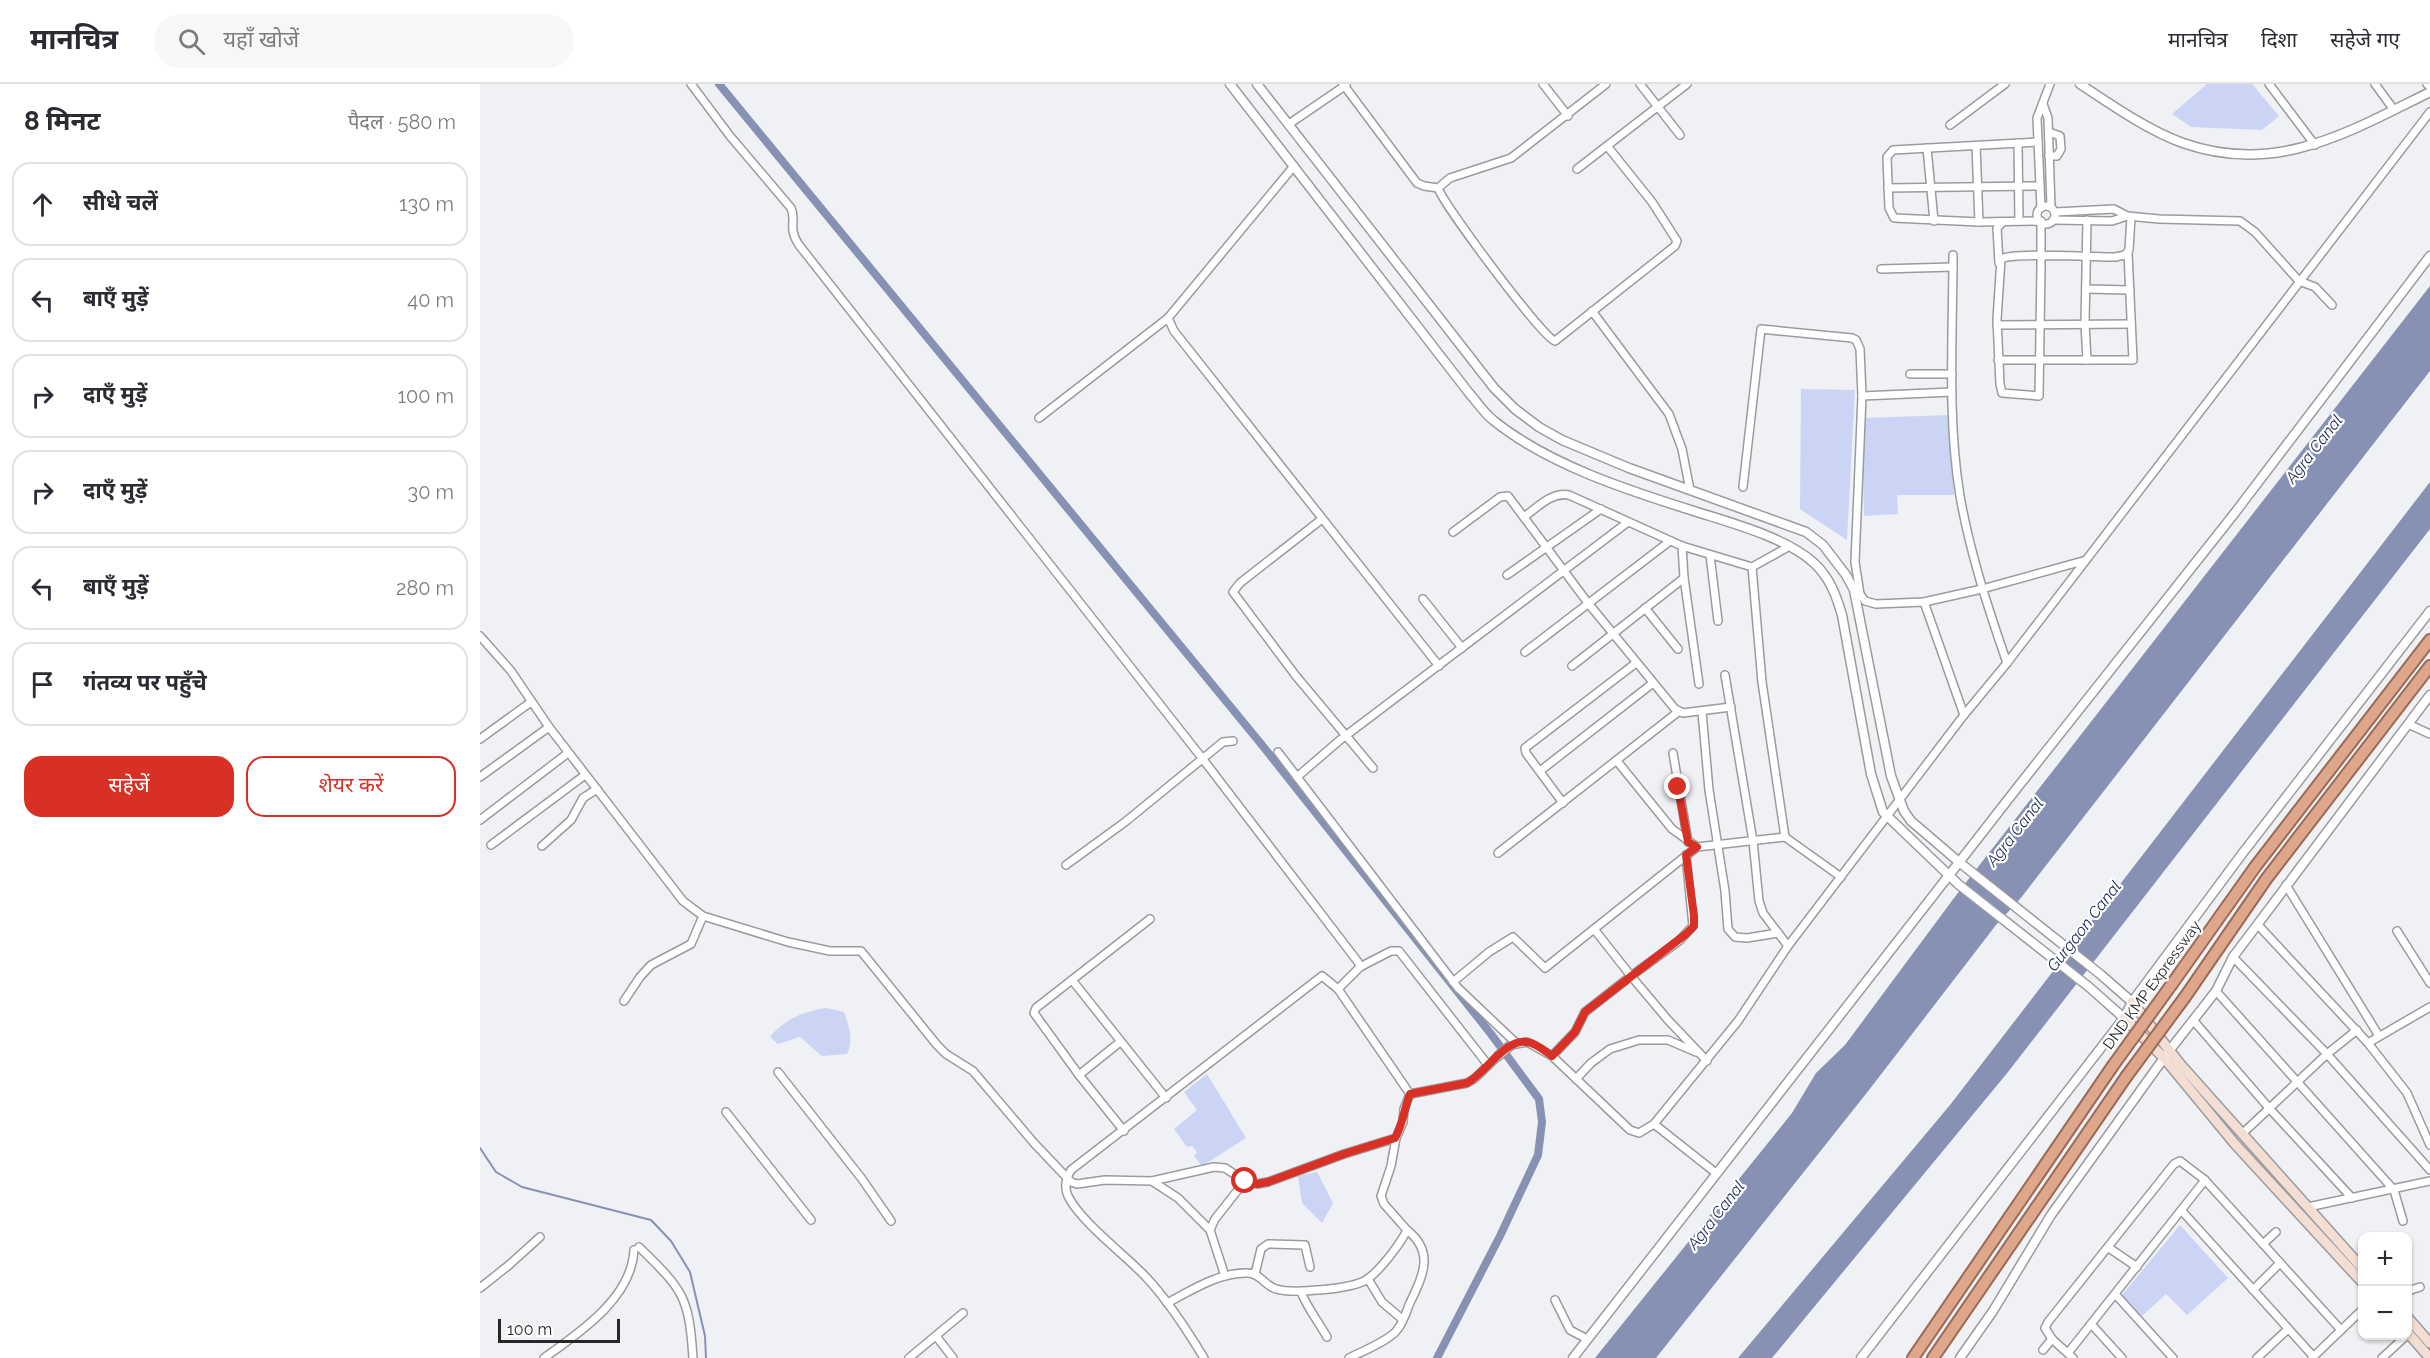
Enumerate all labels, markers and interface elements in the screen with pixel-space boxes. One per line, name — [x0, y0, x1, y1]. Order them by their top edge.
search box — [154, 14, 574, 68]
text: मानचित्र — [30, 23, 118, 56]
icon: search — [175, 25, 208, 58]
text: यहाँ खोजें — [223, 26, 299, 52]
text: मानचित्र — [2168, 27, 2228, 52]
text: दिशा — [2261, 27, 2297, 52]
text: सहेजे गए — [2330, 27, 2400, 52]
text: 8 मिनट — [24, 106, 101, 136]
text: पैदल · 580 m — [348, 110, 456, 134]
icon: ahead — [26, 188, 59, 221]
text: सीधे चलें — [83, 189, 158, 215]
text: 130 m — [399, 192, 454, 216]
icon: left — [26, 284, 59, 317]
text: बाएँ मुड़ें — [83, 285, 149, 311]
text: 40 m — [407, 288, 454, 312]
icon: right — [26, 380, 59, 413]
text: दाएँ मुड़ें — [83, 381, 147, 407]
text: 100 m — [397, 384, 454, 408]
water label: Agra Canal — [2281, 411, 2346, 488]
icon: right — [26, 476, 59, 509]
text: दाएँ मुड़ें — [83, 477, 147, 503]
text: 30 m — [408, 480, 454, 504]
icon: left — [26, 572, 59, 605]
text: बाएँ मुड़ें — [83, 573, 149, 599]
text: 280 m — [396, 576, 454, 600]
icon: arrive — [26, 668, 59, 701]
text: गंतव्य पर पहुँचे — [83, 669, 207, 695]
button: सहेजें — [24, 756, 234, 817]
button: शेयर करें — [246, 756, 456, 817]
route end — [1664, 773, 1690, 799]
water label: Agra Canal — [1982, 794, 2047, 871]
water label: Gurgaon Canal — [2043, 877, 2125, 975]
street label: DND KMP Expressway — [2099, 917, 2205, 1053]
route start — [1231, 1167, 1257, 1193]
water label: Agra Canal — [1683, 1177, 1748, 1254]
map controls — [2358, 1232, 2412, 1340]
button: + — [2358, 1232, 2412, 1286]
button: − — [2358, 1286, 2412, 1340]
scale bar — [498, 1316, 620, 1344]
text: 100 m — [507, 1320, 552, 1339]

